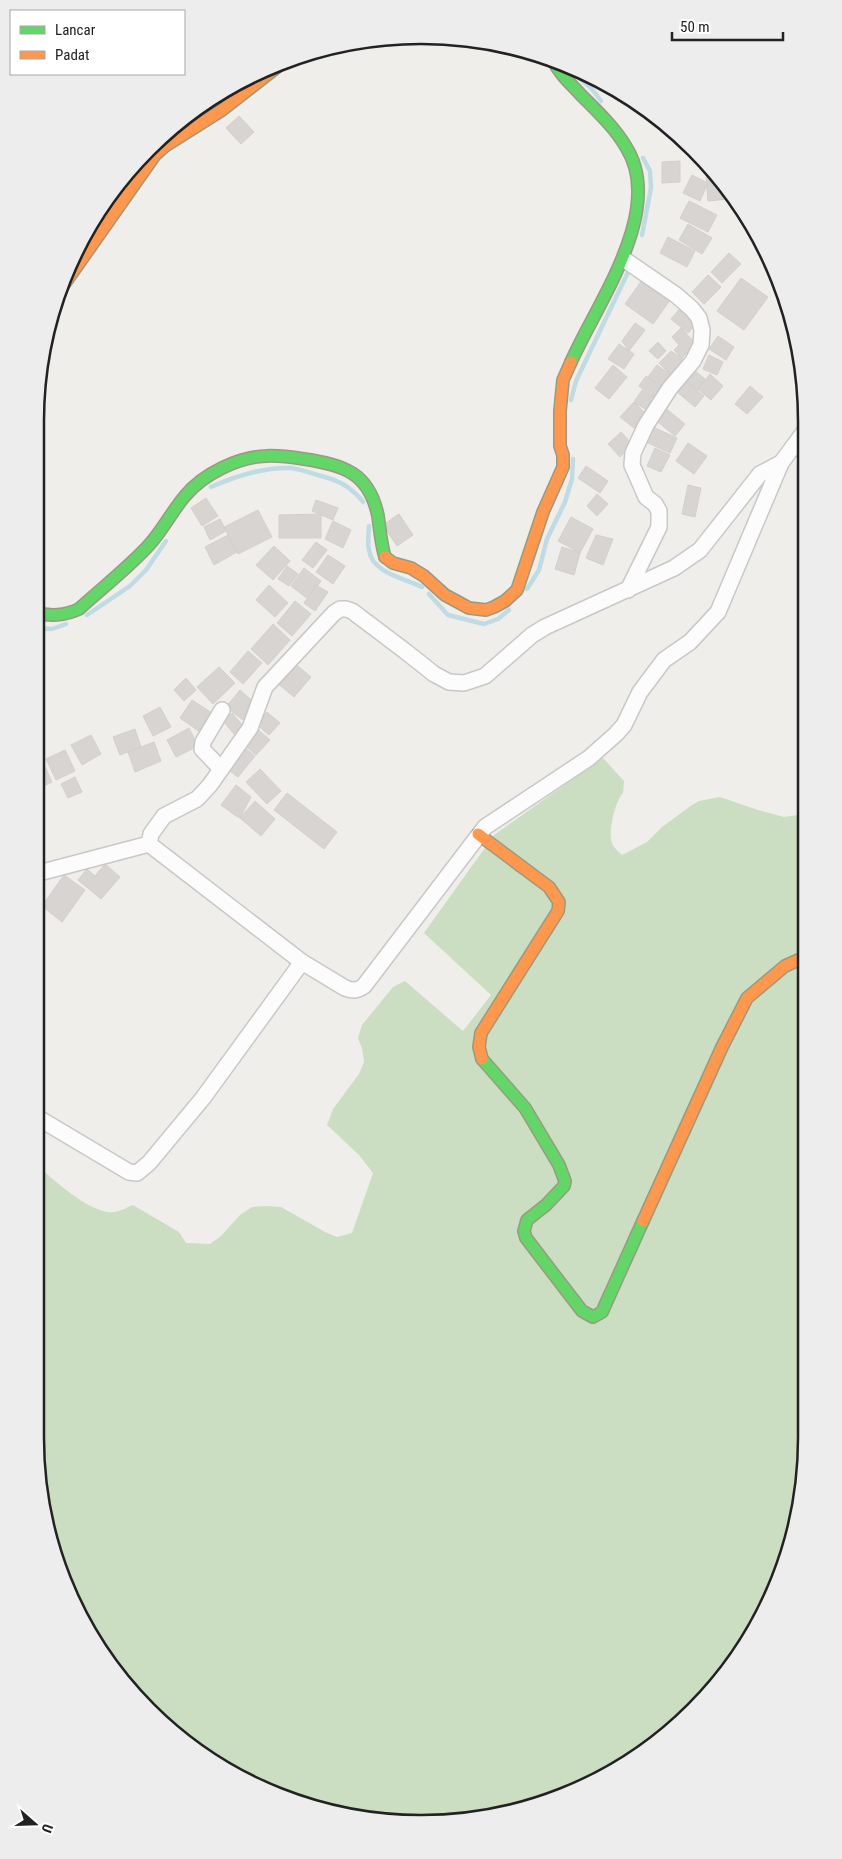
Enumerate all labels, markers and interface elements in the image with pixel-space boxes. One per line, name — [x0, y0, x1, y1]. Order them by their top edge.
legend — [10, 10, 185, 75]
scale bar — [672, 10, 783, 42]
text: 50 m — [680, 18, 710, 36]
text: Lancar — [55, 21, 96, 39]
text: Padat — [55, 46, 89, 64]
north arrow — [10, 1799, 60, 1849]
text: U — [38, 1822, 56, 1835]

